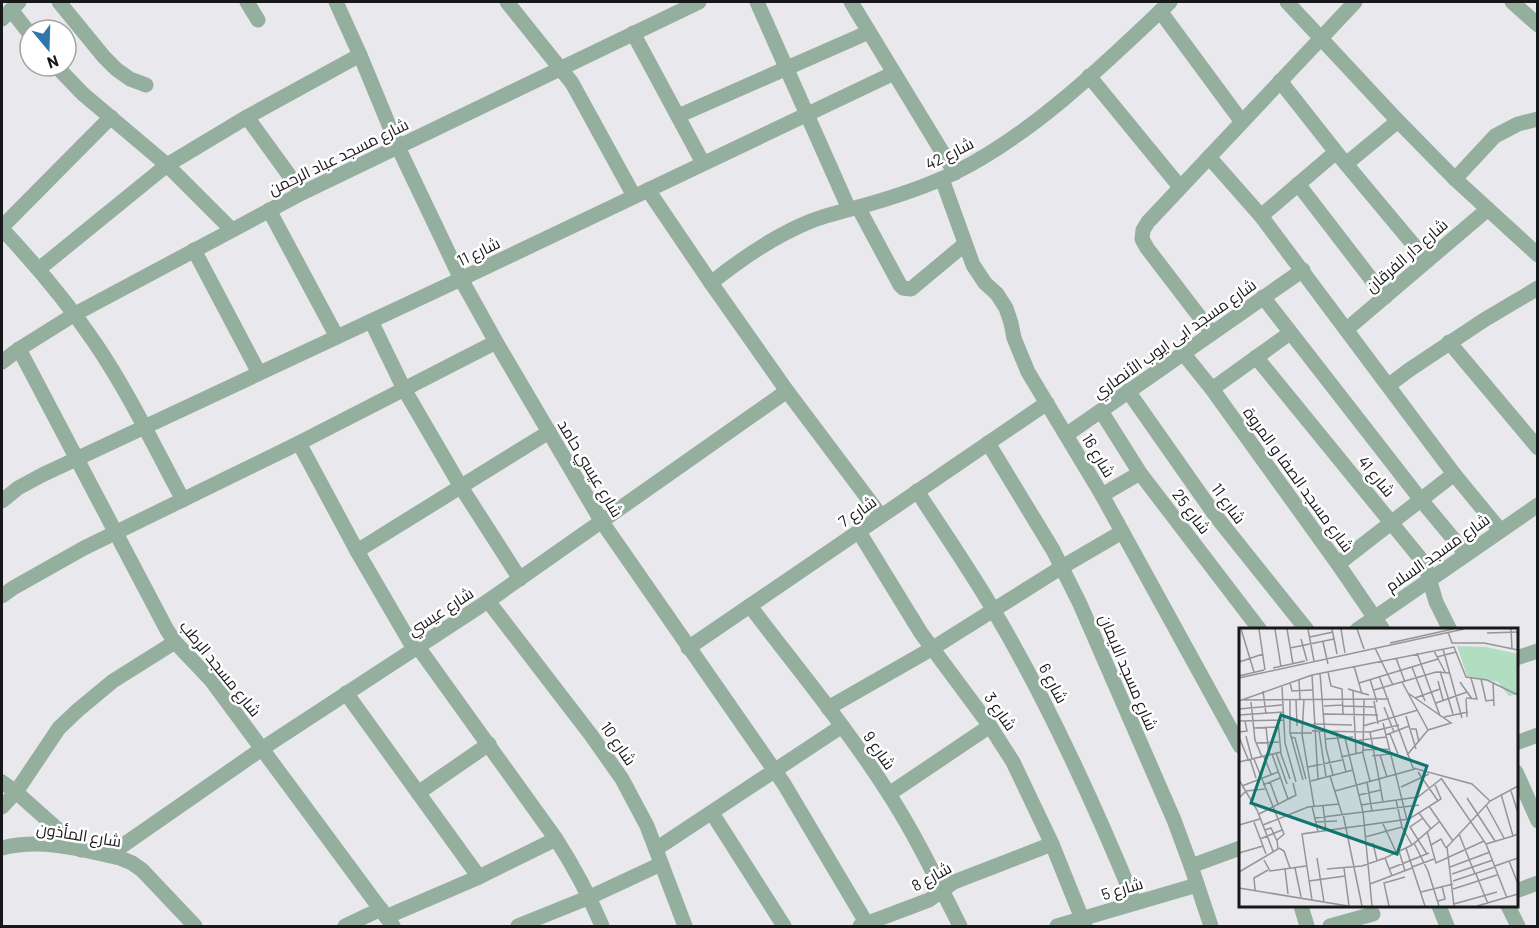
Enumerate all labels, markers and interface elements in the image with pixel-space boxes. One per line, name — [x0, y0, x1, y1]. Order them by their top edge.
north arrow — [18, 18, 78, 78]
text: N — [45, 52, 61, 73]
street label: شارع مسجد عباد الرحمن — [265, 114, 413, 201]
street label: شارع 42 — [922, 133, 978, 176]
street label: شارع دار الفرقان — [1361, 214, 1453, 298]
street label: شارع 11 — [453, 232, 504, 272]
street label: شارع مسجد ابى ايوب الأنصاري — [1089, 274, 1262, 406]
street label: شارع مسجد الصفا و المروة — [1238, 403, 1358, 557]
street label: شارع عيسي حامد — [551, 416, 628, 522]
street label: شارع 16 — [1076, 430, 1120, 482]
street label: شارع 41 — [1352, 452, 1399, 502]
street label: شارع 11 — [1206, 479, 1250, 529]
street label: شارع 25 — [1167, 485, 1215, 539]
street label: شارع 7 — [834, 491, 881, 533]
street label: شارع مسجد السلام — [1381, 509, 1494, 597]
street label: شارع عيسي — [403, 583, 479, 643]
street label: شارع مسجد الايمان — [1093, 611, 1162, 734]
street label: شارع مسجد الرطب — [174, 616, 266, 722]
inset map — [1239, 628, 1518, 907]
street label: شارع 6 — [1033, 660, 1072, 708]
street label: شارع 3 — [979, 688, 1021, 736]
street label: شارع 10 — [595, 718, 641, 770]
street label: شارع 9 — [858, 727, 900, 775]
street label: شارع المأذون — [35, 818, 123, 853]
street label: شارع 8 — [908, 857, 956, 897]
street label: شارع 5 — [1099, 873, 1146, 906]

